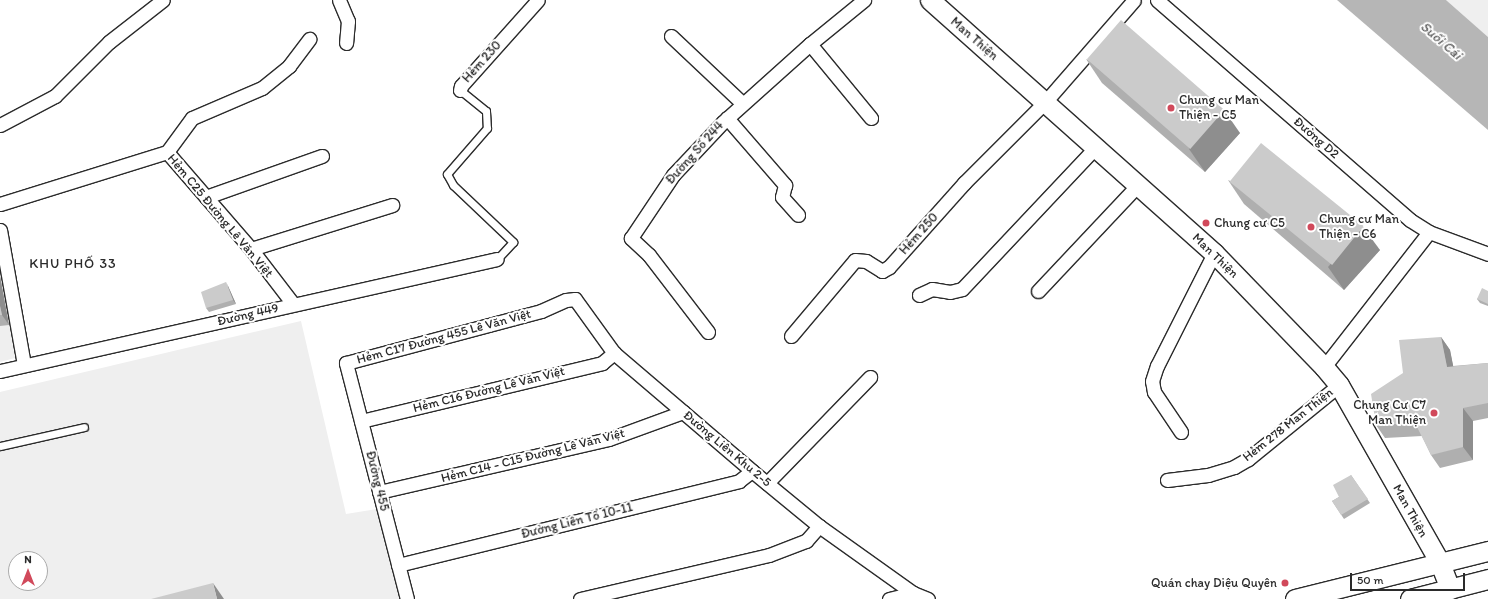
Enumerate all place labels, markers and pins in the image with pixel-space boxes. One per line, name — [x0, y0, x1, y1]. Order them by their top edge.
place label: Chung cư Man Thiện - C5 — [1179, 93, 1259, 124]
marker: Chung cư Man Thiện - C5 — [1166, 103, 1176, 113]
place label: Chung cư Man Thiện - C6 — [1319, 212, 1399, 243]
place label: Chung cư C5 — [1214, 215, 1285, 231]
marker: Chung cư C5 — [1201, 218, 1211, 228]
marker: Chung cư Man Thiện - C6 — [1306, 222, 1316, 232]
place label: Chung Cư C7 Man Thiện — [1353, 398, 1426, 429]
marker: Chung Cư C7 Man Thiện — [1429, 408, 1439, 418]
place label: Quán chay Diệu Quyên — [1151, 575, 1277, 591]
marker: Quán chay Diệu Quyên — [1280, 578, 1290, 588]

